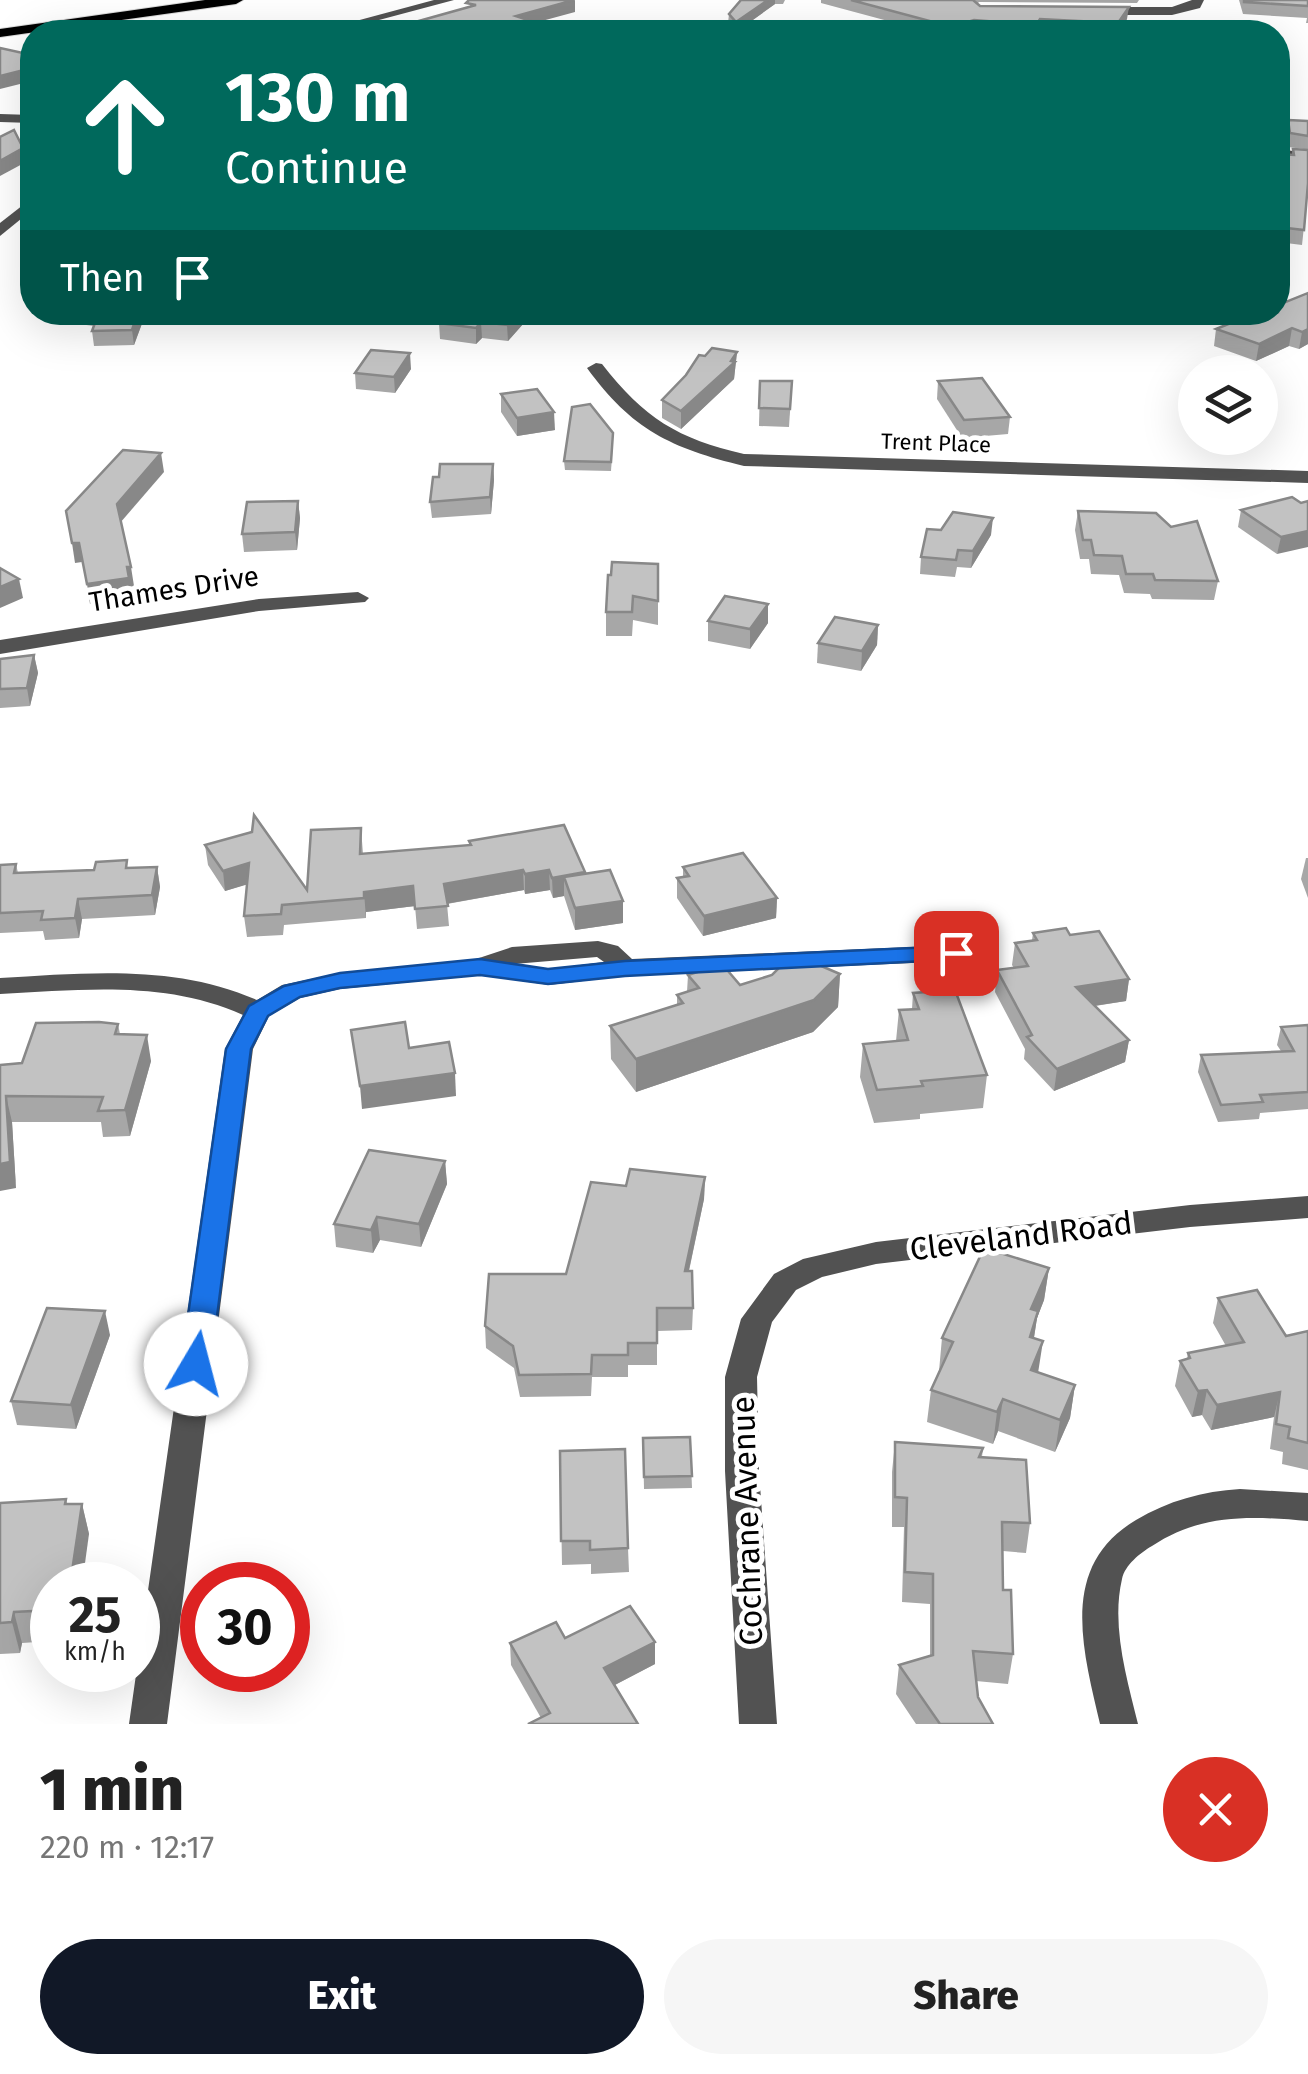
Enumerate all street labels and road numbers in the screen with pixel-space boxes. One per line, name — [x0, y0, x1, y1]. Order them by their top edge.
street label: Trent Place — [880, 428, 992, 458]
street label: Thames Drive — [87, 559, 261, 619]
street label: Cleveland Road — [908, 1203, 1134, 1269]
street label: Cochrane Avenue — [724, 1396, 770, 1646]

